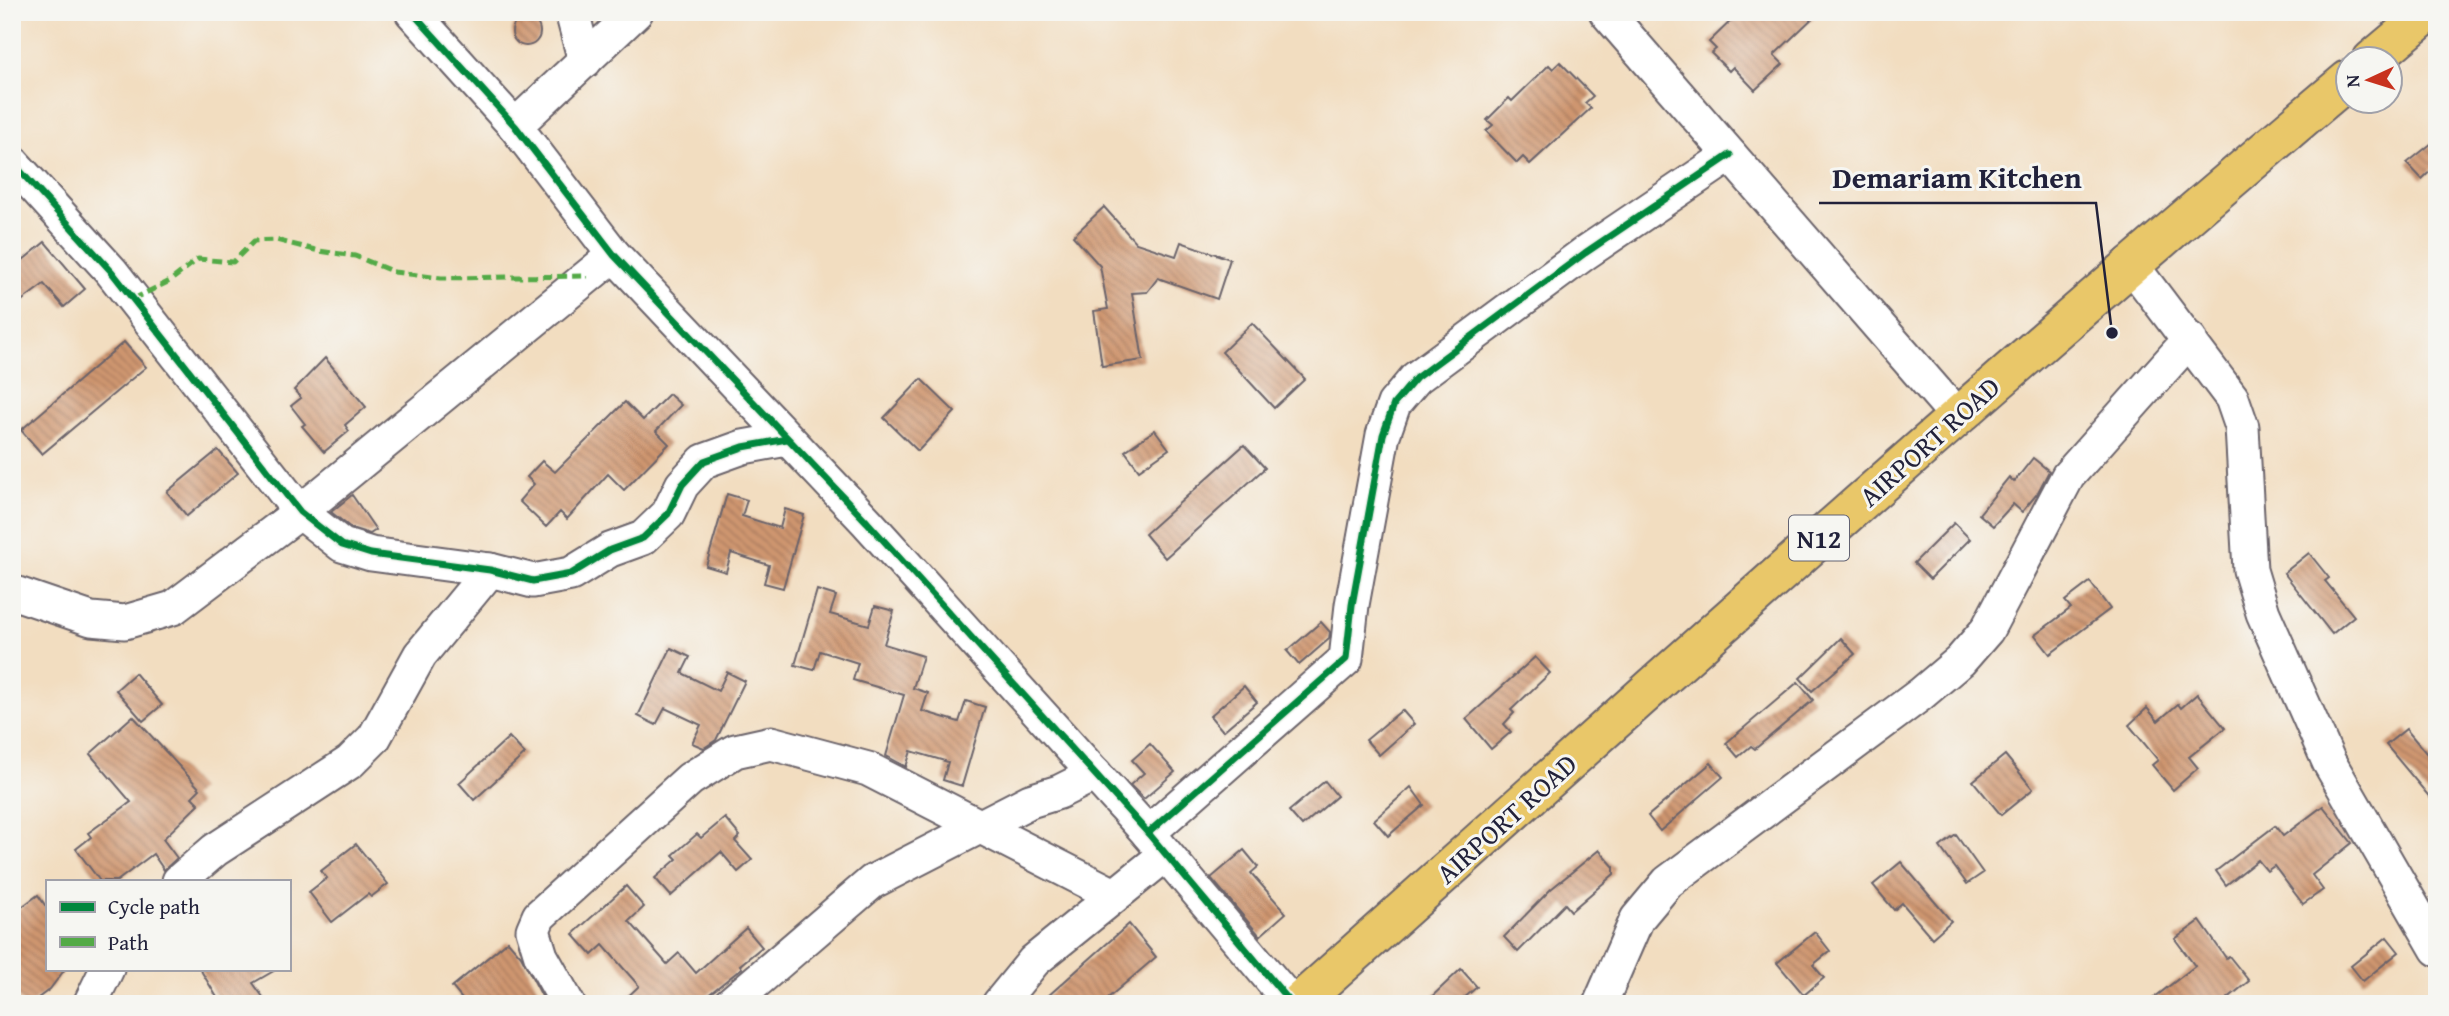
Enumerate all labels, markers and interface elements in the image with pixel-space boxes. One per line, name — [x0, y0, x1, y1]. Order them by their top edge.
north arrow — [2334, 46, 2404, 116]
text: N — [2338, 74, 2366, 88]
callout: Demariam Kitchen — [1819, 152, 2096, 203]
text: Demariam Kitchen — [1832, 155, 2082, 199]
street label: AIRPORT ROAD — [1849, 366, 2009, 516]
road number: N12 — [1789, 516, 1849, 560]
street label: AIRPORT ROAD — [1426, 743, 1586, 893]
legend — [46, 880, 290, 970]
text: Cycle path — [108, 891, 200, 922]
text: Path — [108, 927, 149, 958]

